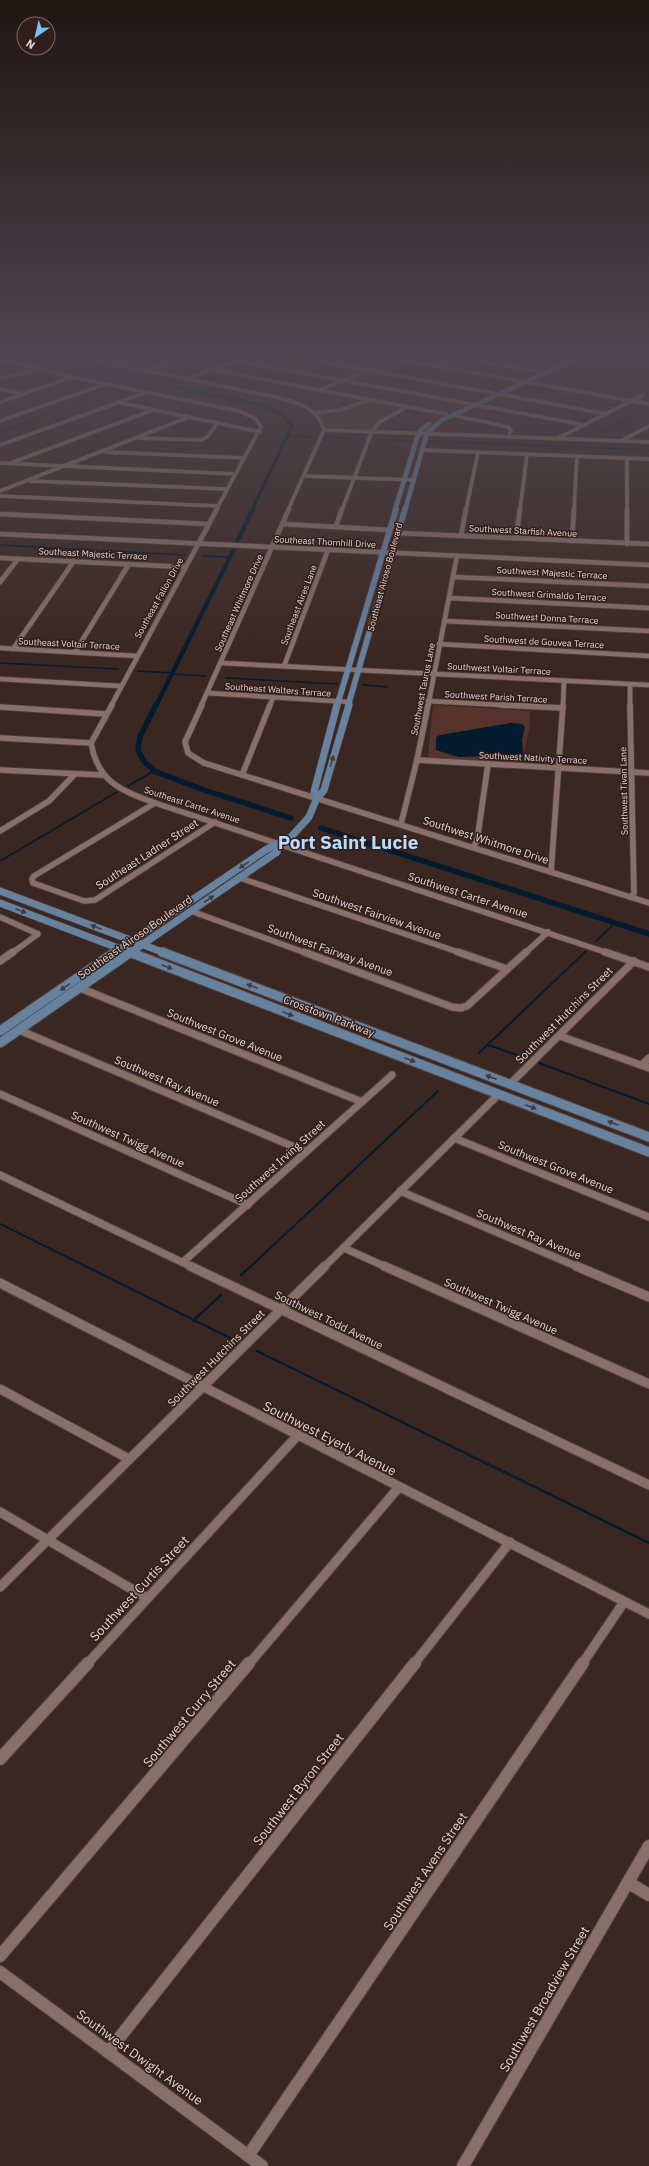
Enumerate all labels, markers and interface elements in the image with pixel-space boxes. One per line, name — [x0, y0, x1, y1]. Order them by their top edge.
north arrow — [16, 16, 56, 56]
text: N — [23, 36, 38, 52]
street label: Southeast Airoso Boulevard — [365, 521, 404, 632]
street label: Southwest Starfish Avenue — [469, 522, 577, 539]
street label: Southeast Thornhill Drive — [274, 533, 376, 550]
street label: Southeast Majestic Terrace — [38, 545, 148, 562]
street label: Southeast Whitmore Drive — [212, 552, 265, 653]
street label: Southeast Fallon Drive — [132, 555, 185, 640]
street label: Southeast Aires Lane — [278, 563, 319, 647]
street label: Southwest Majestic Terrace — [496, 564, 608, 581]
street label: Southwest Grimaldo Terrace — [492, 586, 607, 603]
street label: Southwest Donna Terrace — [495, 609, 599, 626]
street label: Southwest de Gouvea Terrace — [484, 633, 604, 650]
street label: Southeast Voltair Terrace — [18, 635, 120, 652]
street label: Southwest Taurus Lane — [408, 642, 437, 736]
street label: Southwest Voltair Terrace — [447, 660, 551, 677]
street label: Southeast Walters Terrace — [225, 680, 332, 699]
street label: Southwest Parish Terrace — [444, 688, 548, 705]
street label: Southwest Tivan Lane — [617, 747, 630, 835]
street label: Southwest Nativity Terrace — [479, 749, 587, 766]
one-way arrow — [329, 755, 335, 767]
street label: Southeast Carter Avenue — [143, 784, 242, 825]
street label: Southwest Whitmore Drive — [421, 813, 551, 867]
street label: Southeast Ladner Street — [93, 816, 201, 892]
district label: Port Saint Lucie — [278, 830, 418, 854]
one-way arrow — [239, 861, 249, 869]
street label: Southwest Carter Avenue — [406, 869, 530, 921]
street label: Southwest Fairview Avenue — [311, 885, 443, 943]
street label: Southeast Airoso Boulevard — [75, 892, 195, 982]
one-way arrow — [204, 895, 214, 903]
one-way arrow — [15, 909, 27, 915]
street label: Southwest Fairway Avenue — [265, 921, 395, 979]
one-way arrow — [89, 924, 101, 930]
street label: Southwest Hutchins Street — [512, 963, 616, 1067]
one-way arrow — [161, 965, 173, 971]
one-way arrow — [60, 983, 70, 991]
one-way arrow — [245, 983, 257, 989]
street label: Crosstown Parkway — [281, 992, 377, 1040]
street label: Southwest Grove Avenue — [165, 1005, 285, 1065]
one-way arrow — [283, 1011, 295, 1017]
street label: Southwest Ray Avenue — [112, 1053, 222, 1109]
one-way arrow — [404, 1058, 416, 1064]
one-way arrow — [485, 1074, 497, 1080]
one-way arrow — [526, 1104, 538, 1110]
street label: Southwest Twigg Avenue — [69, 1108, 187, 1170]
street label: Southwest Irving Street — [232, 1117, 328, 1205]
one-way arrow — [606, 1120, 618, 1126]
street label: Southwest Grove Avenue — [496, 1137, 616, 1197]
street label: Southwest Ray Avenue — [474, 1206, 584, 1262]
street label: Southwest Twigg Avenue — [442, 1275, 560, 1337]
street label: Southwest Todd Avenue — [273, 1288, 385, 1352]
street label: Southwest Hutchins Street — [164, 1306, 268, 1410]
street label: Southwest Eyerly Avenue — [260, 1397, 399, 1479]
street label: Southwest Curtis Street — [86, 1532, 193, 1645]
street label: Southwest Curry Street — [139, 1656, 239, 1771]
street label: Southwest Byron Street — [249, 1730, 348, 1849]
street label: Southwest Avens Street — [380, 1809, 471, 1934]
street label: Southwest Broadview Street — [496, 1923, 593, 2075]
street label: Southwest Dwight Avenue — [73, 2006, 206, 2109]

